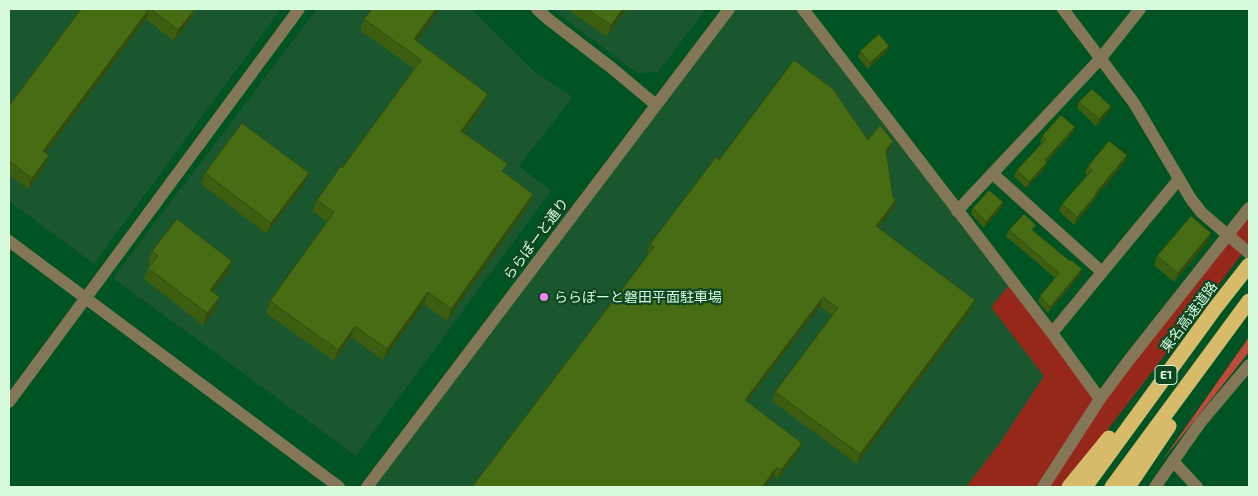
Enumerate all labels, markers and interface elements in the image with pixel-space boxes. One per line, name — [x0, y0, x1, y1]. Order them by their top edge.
street label: ららぽーと通り — [500, 195, 572, 283]
street label: 東名高速道路 — [1157, 278, 1221, 356]
place label: ららぽーと磐田平面駐車場 — [554, 289, 722, 305]
marker: ららぽーと磐田平面駐車場 — [538, 291, 550, 303]
road number: E1 — [1155, 366, 1177, 384]

